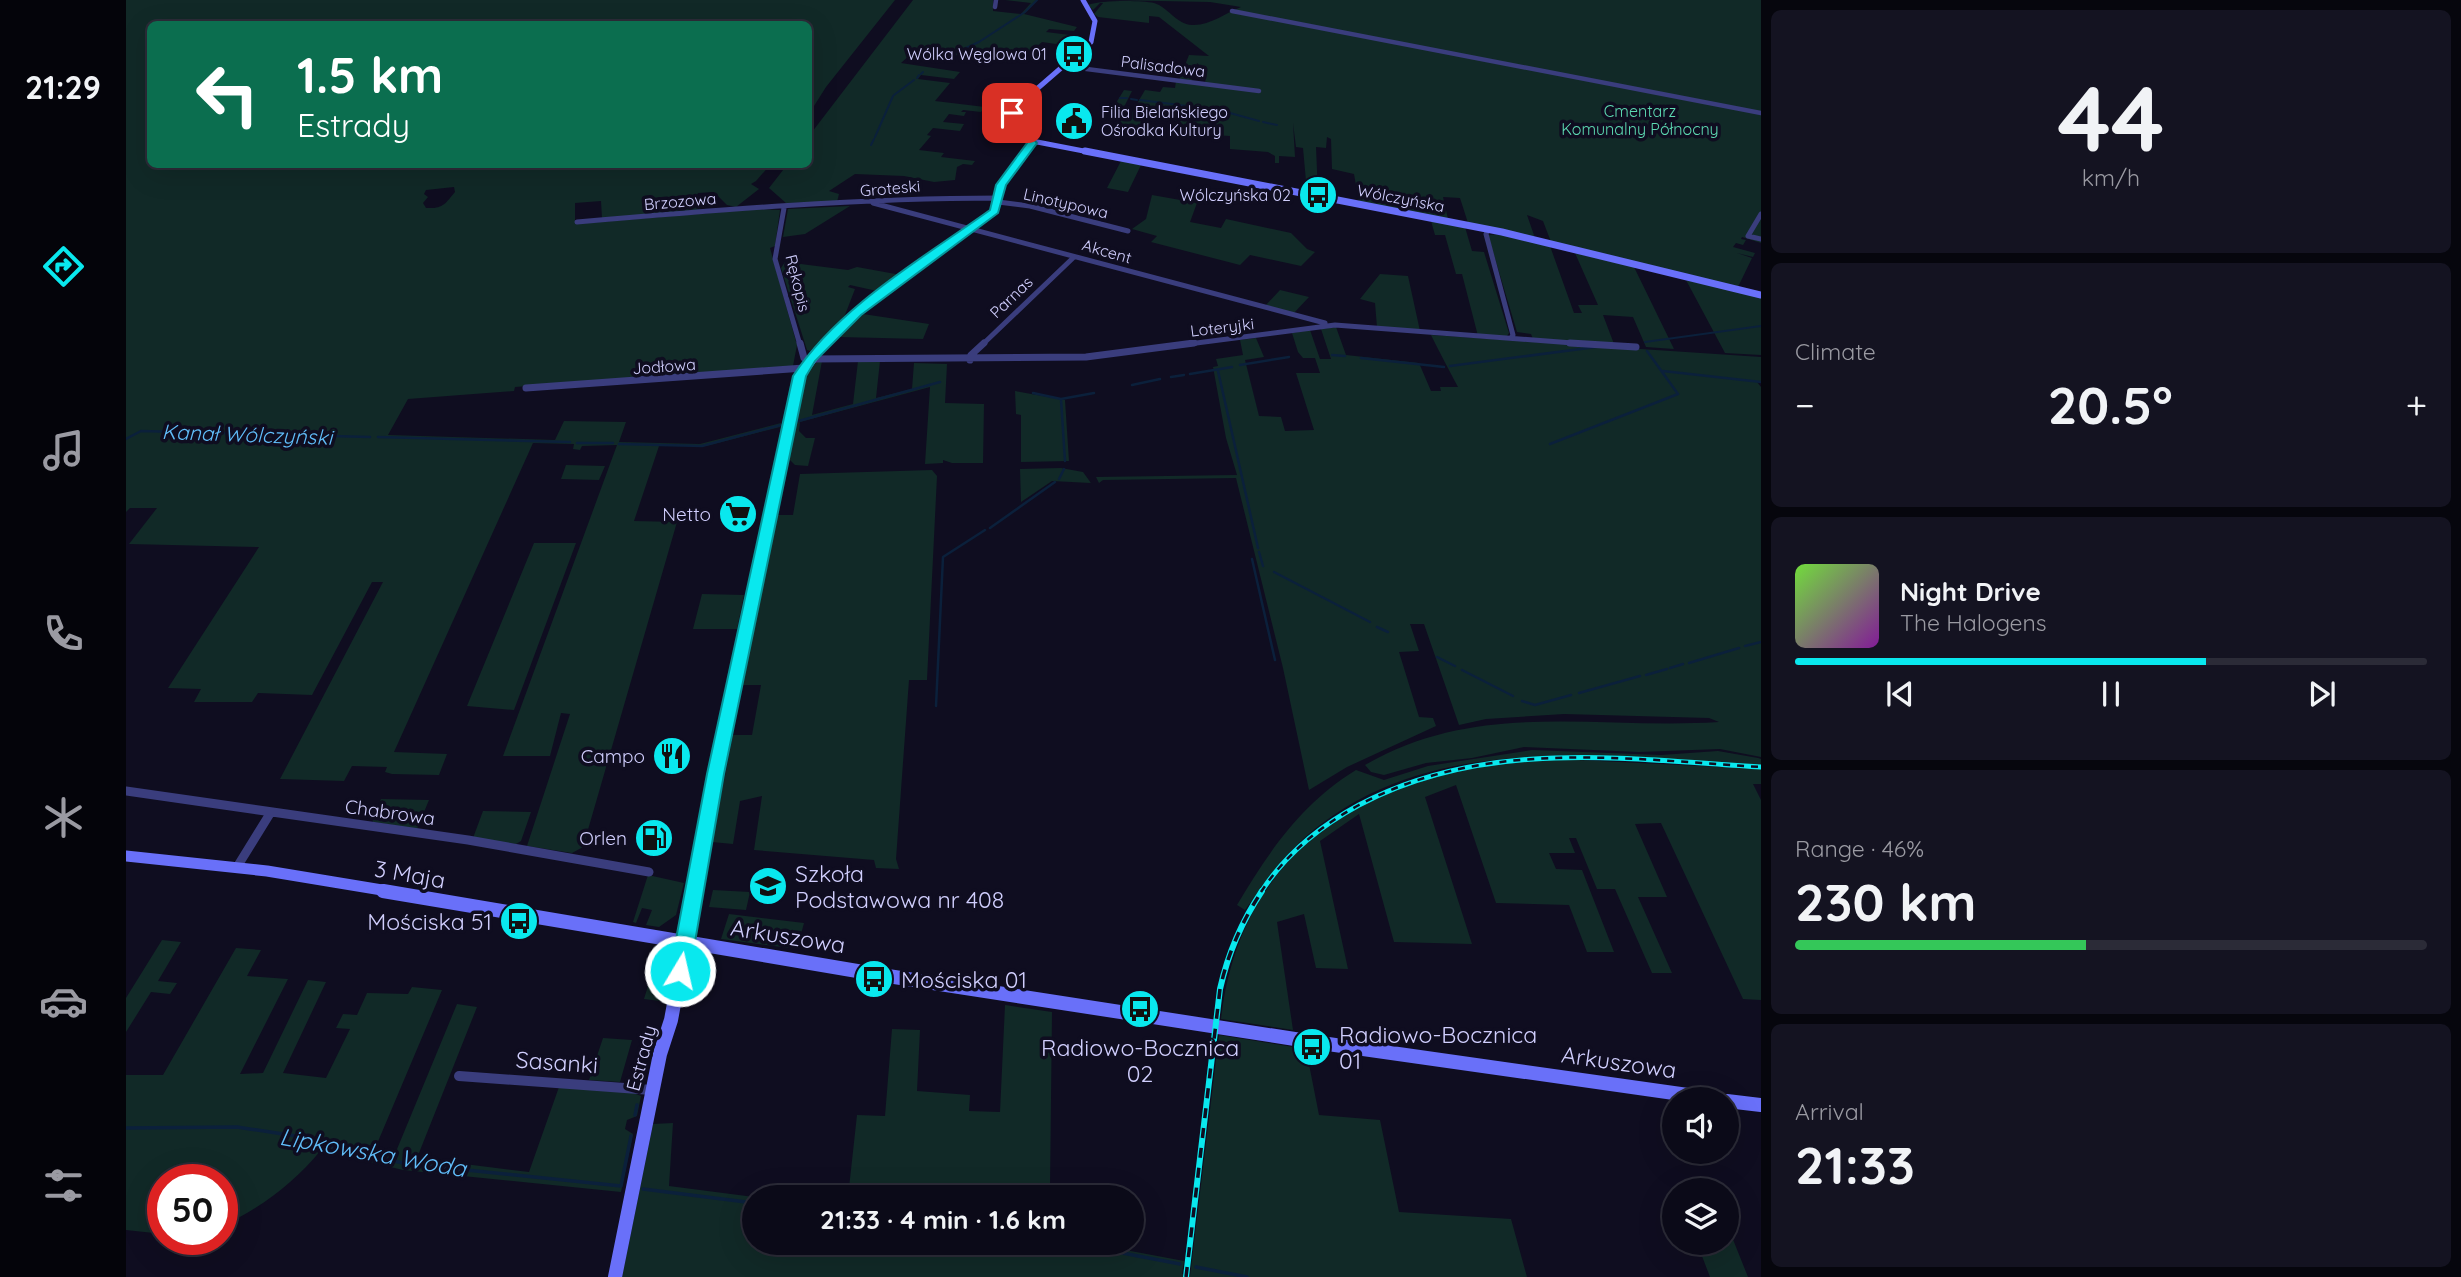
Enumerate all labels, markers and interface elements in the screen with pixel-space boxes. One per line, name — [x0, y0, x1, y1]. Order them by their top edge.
bus stop icon: Wólka Węglowa 01 — [1053, 33, 1095, 75]
text: 1.5 km — [297, 44, 443, 105]
place label: Wólka Węglowa 01 — [907, 44, 1047, 64]
icon: left — [182, 49, 273, 140]
street label: Palisadowa — [1120, 51, 1206, 81]
text: 44 — [2057, 60, 2165, 174]
text: 21:29 — [25, 67, 101, 107]
pin — [982, 83, 1042, 143]
icon: arrive — [993, 94, 1031, 132]
public building icon: Filia Bielańskiego Ośrodka Kultury — [1053, 100, 1095, 142]
park label: Cmentarz Komunalny Północny — [1561, 101, 1719, 139]
place label: Filia Bielańskiego Ośrodka Kultury — [1101, 102, 1228, 140]
text: Estrady — [297, 105, 410, 145]
text: km/h — [2082, 163, 2140, 192]
bus stop icon: Wólczyńska 02 — [1297, 174, 1339, 216]
street label: Groteski — [859, 175, 921, 201]
street label: Wólczyńska — [1356, 180, 1446, 216]
street label: Linotypowa — [1022, 184, 1110, 222]
place label: Wólczyńska 02 — [1180, 185, 1291, 205]
street label: Brzozowa — [643, 188, 717, 214]
street label: Akcent — [1080, 234, 1134, 268]
icon: directions — [39, 242, 88, 291]
street label: Rękopis — [781, 252, 815, 314]
street label: Parnas — [985, 272, 1037, 322]
street label: Loteryjki — [1189, 313, 1255, 341]
text: Climate — [1795, 337, 1876, 366]
street label: Jodłowa — [632, 354, 696, 378]
text: 20.5° — [2048, 372, 2173, 437]
text: − — [1795, 381, 1815, 429]
text: + — [2406, 381, 2427, 429]
water label: Kanał Wólczyński — [161, 418, 335, 450]
icon: music — [39, 426, 88, 475]
supermarket icon: Netto — [717, 493, 759, 535]
place label: Netto — [662, 502, 711, 526]
text: Night Drive — [1900, 575, 2041, 608]
text: The Halogens — [1900, 608, 2047, 637]
icon: phone — [39, 609, 88, 658]
icon: previous — [1881, 675, 1919, 713]
icon: pause — [2092, 675, 2130, 713]
icon: next — [2303, 675, 2341, 713]
restaurant icon: Campo — [651, 735, 693, 777]
place label: Campo — [581, 744, 645, 768]
icon: climate — [39, 793, 88, 842]
street label: Chabrowa — [344, 794, 436, 830]
fuel station icon: Orlen — [633, 817, 675, 859]
place label: Orlen — [579, 826, 627, 850]
text: Range · 46% — [1795, 834, 1924, 863]
street label: 3 Maja — [372, 854, 448, 894]
place label: Szkoła Podstawowa nr 408 — [795, 859, 1004, 914]
school or university icon: Szkoła Podstawowa nr 408 — [747, 865, 789, 907]
text: 230 km — [1795, 869, 1977, 934]
bus stop icon: Mościska 51 — [498, 900, 540, 942]
place label: Mościska 51 — [367, 907, 492, 936]
street label: Arkuszowa — [729, 913, 847, 959]
position arrow — [643, 934, 717, 1008]
bus stop icon: Mościska 01 — [853, 958, 895, 1000]
place label: Mościska 01 — [901, 965, 1027, 994]
icon: car — [39, 977, 88, 1026]
bus stop icon: Radiowo-Bocznica 02 — [1119, 988, 1161, 1030]
place label: Radiowo-Bocznica 01 — [1339, 1020, 1537, 1075]
street label: Estrady — [621, 1023, 661, 1093]
bus stop icon: Radiowo-Bocznica 01 — [1291, 1026, 1333, 1068]
place label: Radiowo-Bocznica 02 — [1041, 1033, 1239, 1088]
street label: Arkuszowa — [1560, 1040, 1678, 1084]
street label: Sasanki — [515, 1045, 599, 1079]
map controls — [1662, 1087, 1739, 1255]
button: sound — [1662, 1087, 1739, 1164]
text: Arrival — [1795, 1097, 1864, 1126]
water label: Lipkowska Woda — [277, 1121, 470, 1183]
text: 21:33 — [1795, 1132, 1915, 1197]
icon: filters — [39, 1161, 88, 1210]
speed limit sign: 50 — [147, 1164, 238, 1255]
button: layers — [1662, 1178, 1739, 1255]
text: 21:33 · 4 min · 1.6 km — [820, 1203, 1066, 1236]

